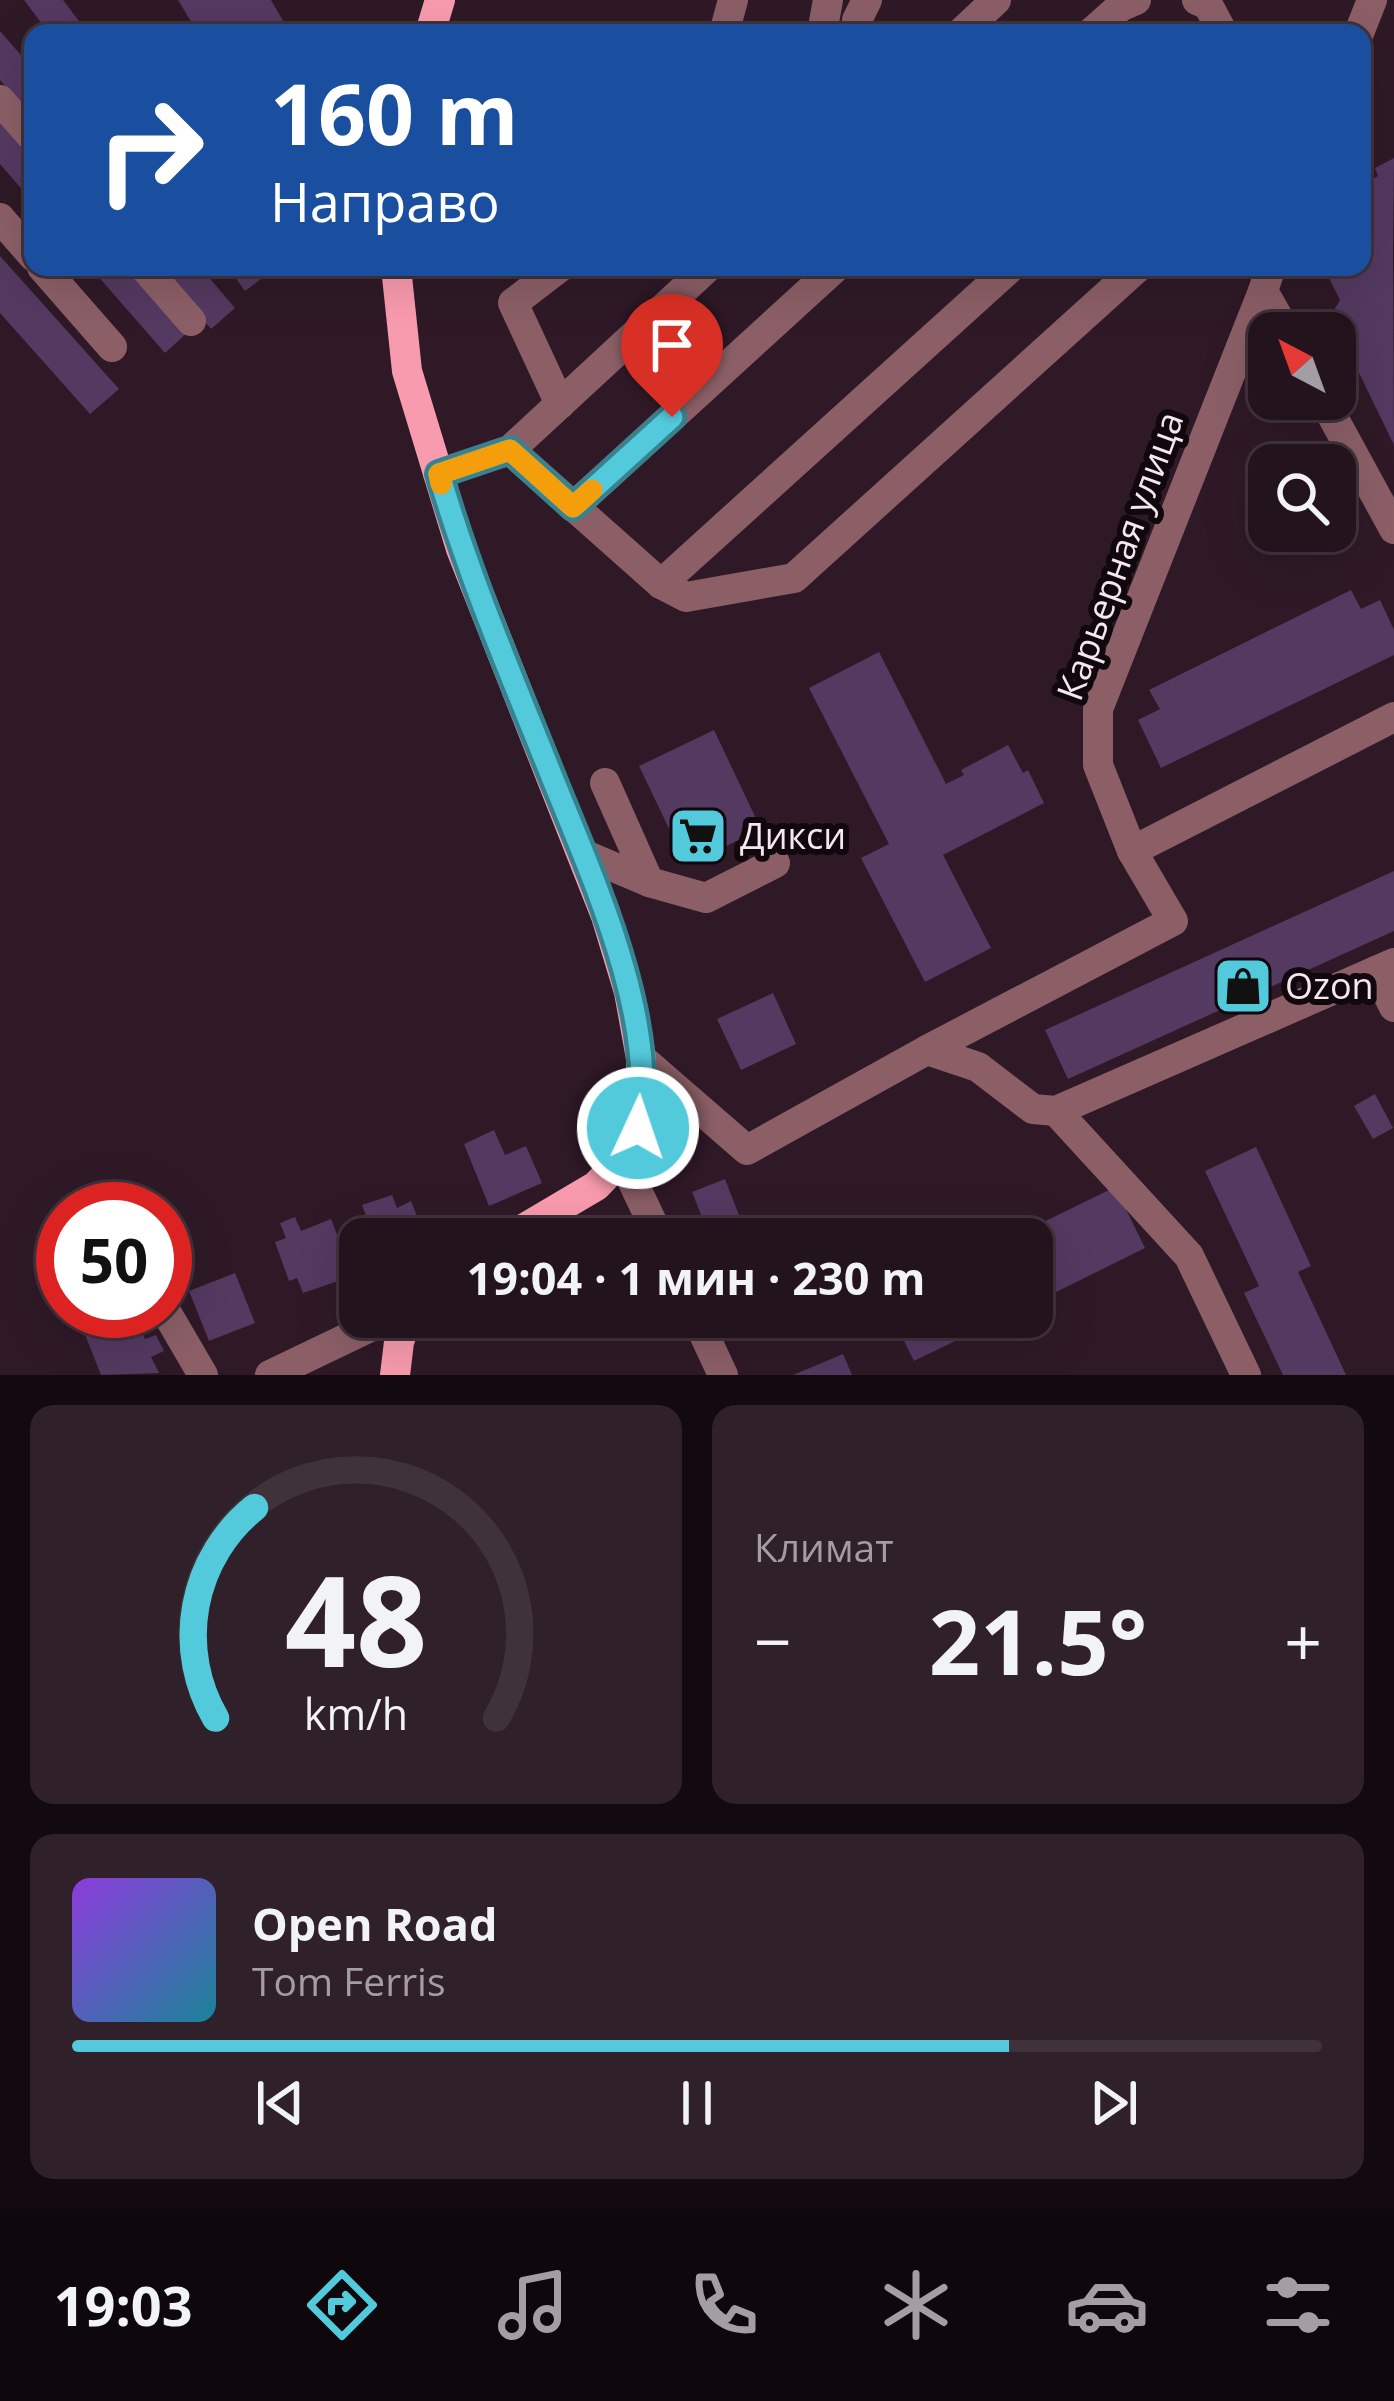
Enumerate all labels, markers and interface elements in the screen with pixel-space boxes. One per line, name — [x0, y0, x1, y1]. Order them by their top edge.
text: 160 m — [270, 55, 518, 170]
icon: right — [72, 72, 228, 228]
text: Направо — [270, 164, 500, 238]
pin — [621, 294, 723, 417]
icon: arrive — [639, 312, 705, 378]
north arrow — [1248, 312, 1356, 420]
map controls — [1248, 312, 1356, 552]
street label: Карьерная улица — [1045, 405, 1194, 707]
button: search — [1248, 444, 1356, 552]
supermarket icon: Дикси — [667, 805, 729, 867]
place label: Дикси — [740, 811, 846, 860]
shop icon: Ozon — [1212, 955, 1274, 1017]
place label: Ozon — [1285, 961, 1374, 1010]
position arrow — [575, 1065, 701, 1191]
speed limit sign: 50 — [36, 1182, 192, 1338]
text: 19:04 · 1 мин · 230 m — [467, 1247, 925, 1308]
text: Климат — [754, 1520, 894, 1573]
text: 48 — [285, 1534, 427, 1704]
text: 21.5° — [929, 1579, 1147, 1701]
text: − — [754, 1595, 792, 1685]
text: + — [1284, 1595, 1322, 1685]
text: km/h — [304, 1683, 408, 1742]
text: Open Road — [252, 1893, 497, 1954]
text: Tom Ferris — [252, 1954, 446, 2007]
icon: previous — [247, 2070, 313, 2136]
icon: pause — [664, 2070, 730, 2136]
icon: next — [1081, 2070, 1147, 2136]
icon: directions — [300, 2263, 384, 2347]
icon: music — [491, 2263, 575, 2347]
icon: phone — [682, 2263, 766, 2347]
icon: climate — [874, 2263, 958, 2347]
icon: car — [1065, 2263, 1149, 2347]
icon: filters — [1256, 2263, 1340, 2347]
text: 19:03 — [54, 2268, 193, 2342]

